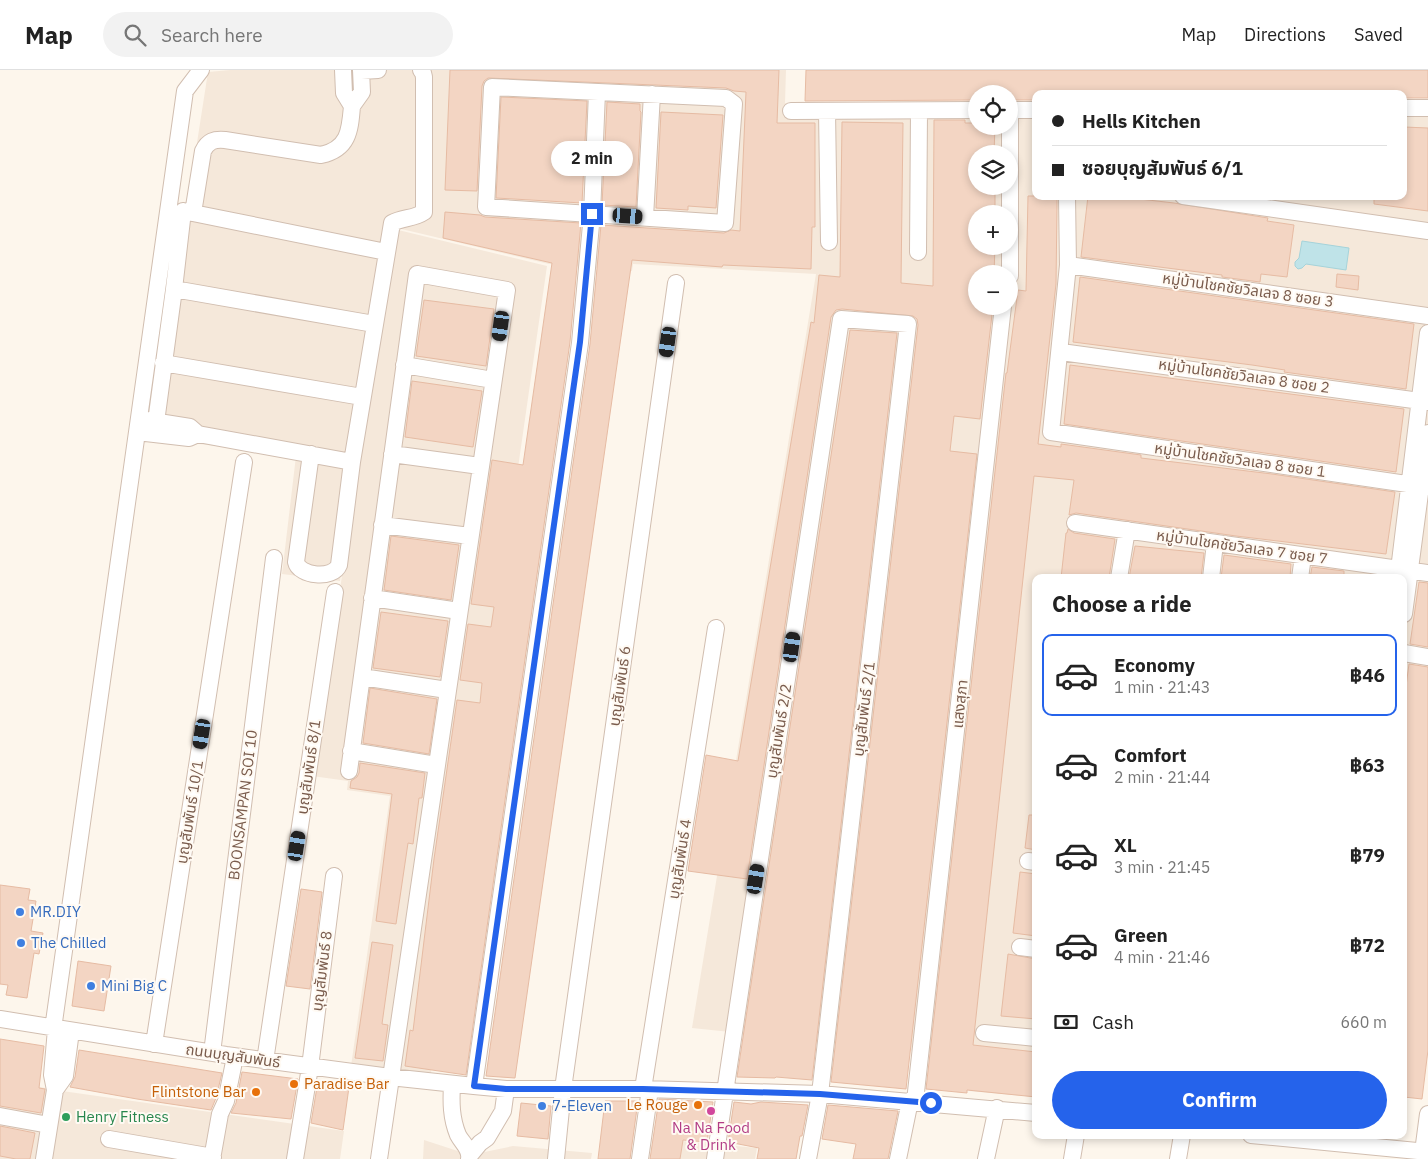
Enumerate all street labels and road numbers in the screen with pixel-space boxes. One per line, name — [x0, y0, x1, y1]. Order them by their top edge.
street label: หมู่บ้านโชคชัยวิลเลจ 8 ซอย 3 — [1161, 268, 1335, 311]
street label: หมู่บ้านโชคชัยวิลเลจ 8 ซอย 2 — [1157, 354, 1331, 397]
street label: หมู่บ้านโชคชัยวิลเลจ 8 ซอย 1 — [1153, 438, 1327, 481]
street label: หมู่บ้านโชคชัยวิลเลจ 7 ซอย 7 — [1155, 525, 1329, 568]
street label: บุญสัมพันธ์ 6 — [604, 645, 635, 727]
street label: บุญสัมพันธ์ 2/1 — [848, 660, 879, 758]
street label: แสงสุภา — [948, 679, 971, 729]
street label: บุญสัมพันธ์ 2/2 — [762, 682, 795, 780]
street label: บุญสัมพันธ์ 8/1 — [292, 718, 325, 816]
street label: BOONSAMPAN SOI 10 — [224, 729, 261, 881]
street label: บุญสัมพันธ์ 10/1 — [172, 759, 207, 865]
street label: บุญสัมพันธ์ 4 — [664, 818, 695, 900]
street label: บุญสัมพันธ์ 8 — [307, 930, 336, 1012]
street label: ถนนบุญสัมพันธ์ — [184, 1039, 282, 1072]

